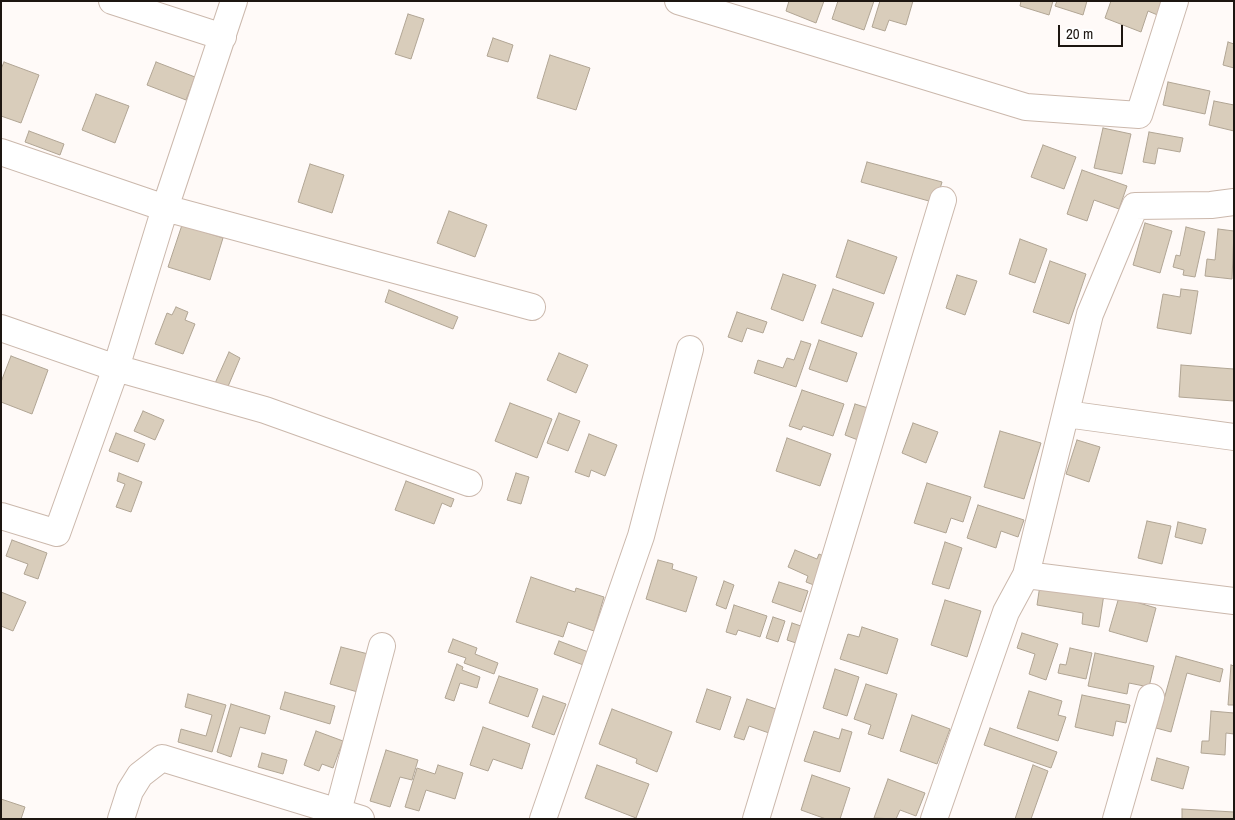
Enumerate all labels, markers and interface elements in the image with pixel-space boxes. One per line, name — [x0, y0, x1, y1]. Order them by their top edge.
scale bar — [1060, 15, 1125, 47]
text: 20 m — [1066, 23, 1093, 44]

